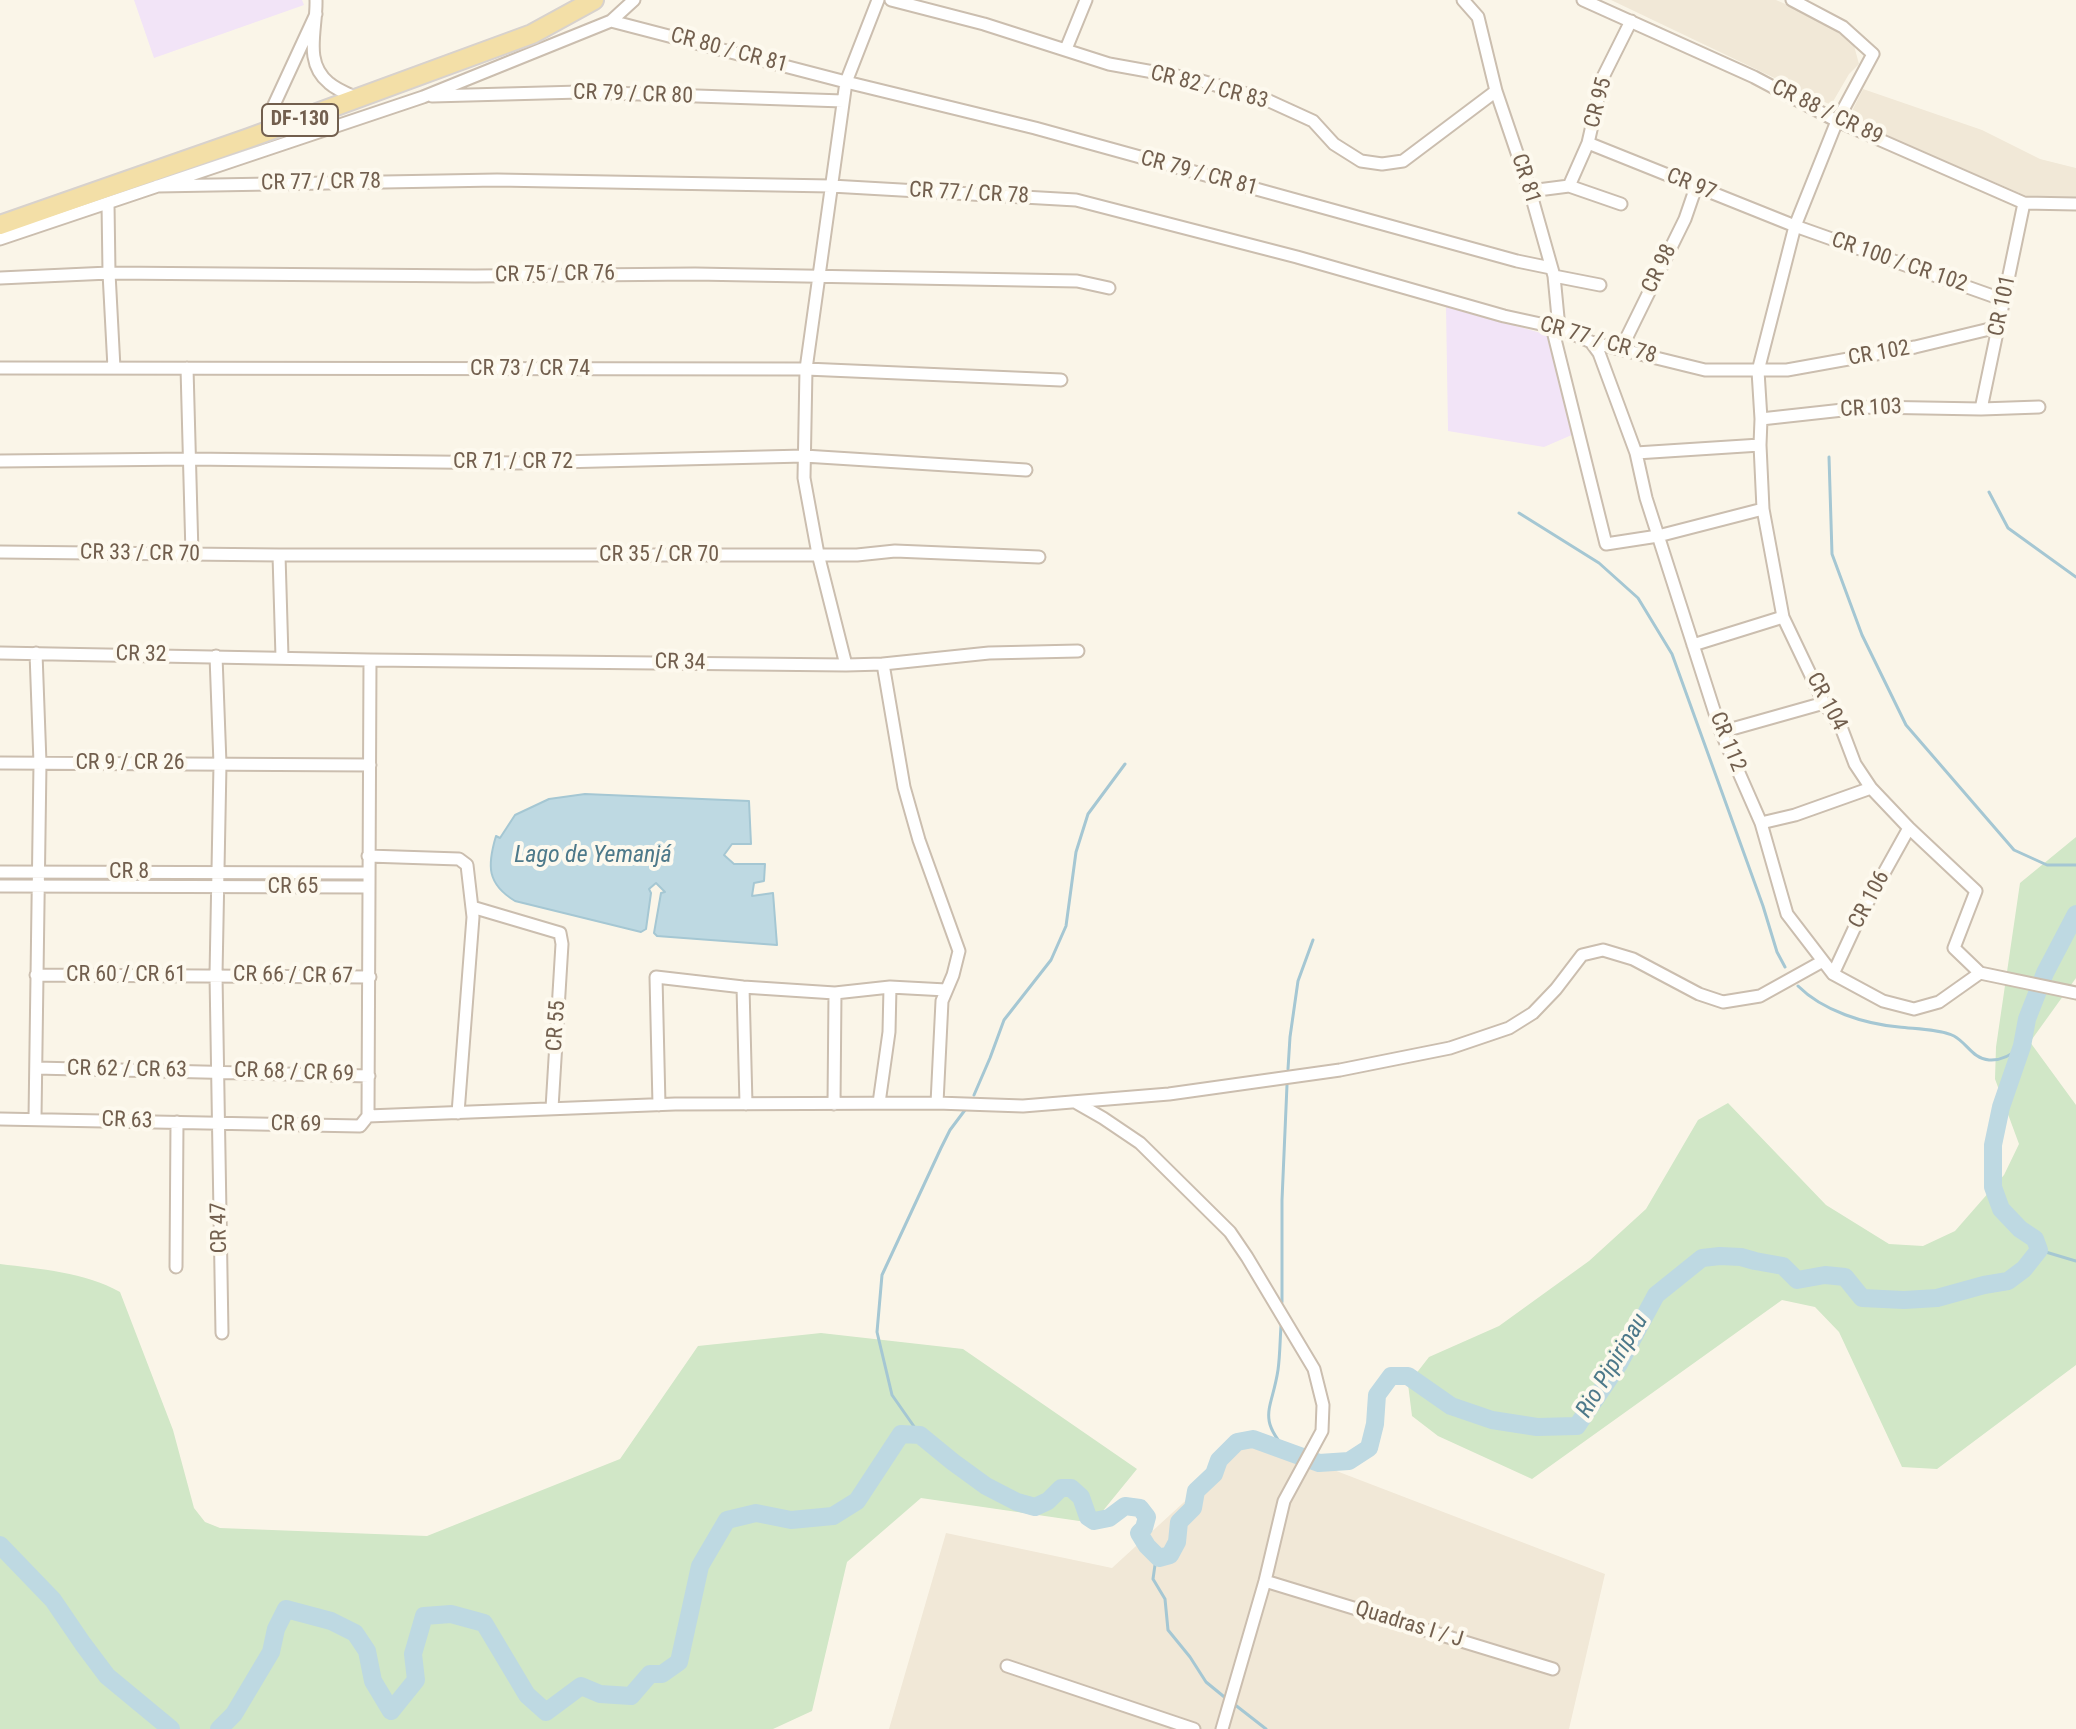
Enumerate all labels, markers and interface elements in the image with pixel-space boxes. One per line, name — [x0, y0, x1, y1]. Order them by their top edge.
street label: CR 80 / CR 81 — [668, 23, 790, 79]
street label: CR 82 / CR 83 — [1148, 61, 1270, 115]
street label: CR 95 — [1580, 75, 1618, 131]
street label: CR 88 / CR 89 — [1767, 75, 1887, 151]
street label: CR 79 / CR 80 — [573, 80, 693, 110]
road number: DF-130 — [262, 104, 338, 136]
street label: CR 79 / CR 81 — [1138, 146, 1260, 202]
street label: CR 81 — [1505, 151, 1545, 207]
street label: CR 97 — [1662, 163, 1720, 207]
street label: CR 77 / CR 78 — [261, 169, 381, 197]
street label: CR 77 / CR 78 — [908, 178, 1030, 210]
street label: CR 100 / CR 102 — [1828, 227, 1970, 299]
street label: CR 98 — [1637, 240, 1683, 298]
street label: CR 75 / CR 76 — [495, 261, 615, 289]
street label: CR 101 — [1984, 273, 2022, 339]
street label: CR 77 / CR 78 — [1537, 312, 1659, 370]
street label: CR 102 — [1846, 336, 1912, 372]
street label: CR 73 / CR 74 — [470, 356, 590, 382]
street label: CR 103 — [1839, 394, 1903, 424]
street label: CR 71 / CR 72 — [453, 449, 573, 475]
street label: CR 33 / CR 70 — [80, 540, 200, 568]
street label: CR 35 / CR 70 — [599, 542, 719, 568]
street label: CR 32 — [115, 641, 167, 669]
street label: CR 34 — [654, 649, 706, 677]
street label: CR 104 — [1800, 669, 1852, 735]
street label: CR 112 — [1703, 708, 1751, 776]
street label: CR 9 / CR 26 — [75, 750, 185, 776]
water label: Lago de Yemanjá — [514, 842, 672, 870]
street label: CR 8 — [109, 859, 149, 885]
street label: CR 106 — [1844, 867, 1896, 933]
street label: CR 65 — [268, 874, 318, 900]
street label: CR 60 / CR 61 — [66, 962, 186, 988]
street label: CR 66 / CR 67 — [233, 962, 353, 990]
street label: CR 55 — [542, 1000, 572, 1052]
street label: CR 62 / CR 63 — [67, 1056, 187, 1084]
street label: CR 68 / CR 69 — [234, 1058, 354, 1088]
street label: CR 63 — [101, 1107, 153, 1135]
street label: CR 69 — [270, 1111, 322, 1139]
street label: CR 47 — [206, 1202, 234, 1254]
water label: Rio Pipiripau — [1571, 1309, 1655, 1423]
street label: Quadras I / J — [1352, 1596, 1466, 1654]

